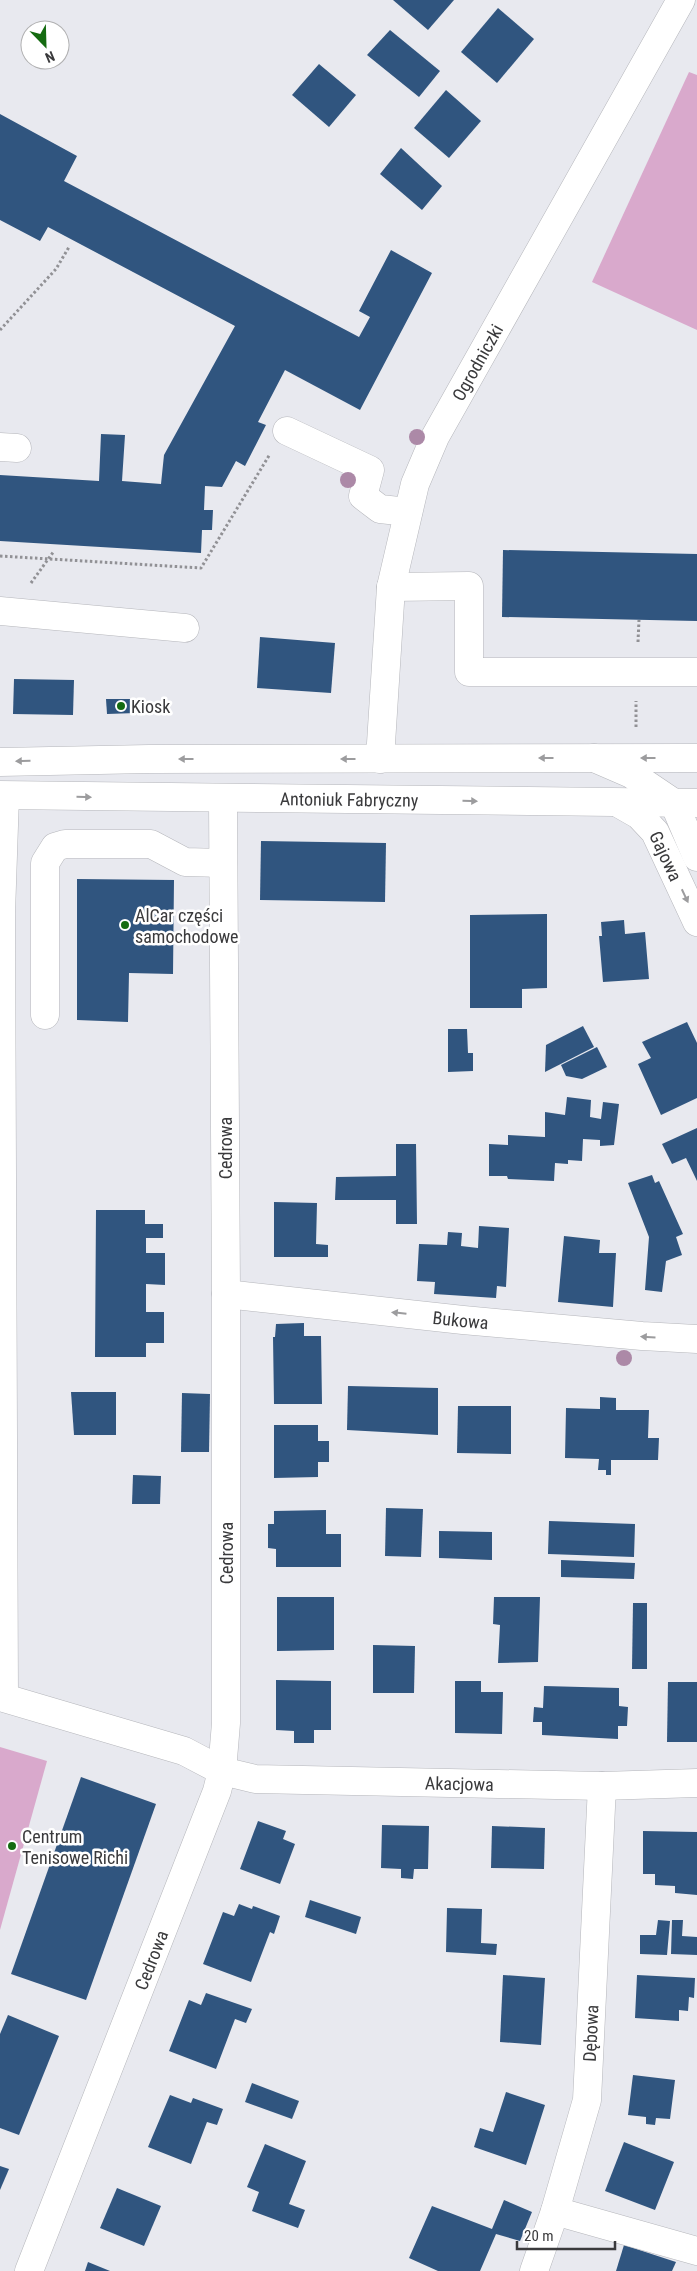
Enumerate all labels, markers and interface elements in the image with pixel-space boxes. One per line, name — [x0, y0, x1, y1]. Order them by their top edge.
north arrow — [20, 20, 70, 70]
text: N — [43, 48, 57, 66]
street label: Ogrodniczki — [447, 320, 507, 404]
place label: Kiosk — [131, 696, 170, 717]
marker: Kiosk — [115, 700, 127, 712]
one-way arrow — [537, 754, 553, 762]
one-way arrow — [640, 754, 656, 762]
one-way arrow — [177, 755, 193, 763]
one-way arrow — [340, 755, 356, 763]
one-way arrow — [15, 757, 31, 765]
street label: Antoniuk Fabryczny — [280, 788, 419, 810]
one-way arrow — [76, 793, 92, 801]
one-way arrow — [463, 797, 479, 805]
street label: Gajowa — [646, 828, 687, 884]
one-way arrow — [681, 889, 689, 903]
place label: AlCar części samochodowe — [135, 905, 239, 947]
marker: AlCar części samochodowe — [119, 919, 131, 931]
street label: Cedrowa — [215, 1117, 236, 1179]
street label: Bukowa — [432, 1306, 489, 1333]
one-way arrow — [391, 1309, 407, 1317]
one-way arrow — [640, 1332, 656, 1340]
street label: Cedrowa — [216, 1522, 237, 1584]
street label: Akacjowa — [425, 1772, 494, 1794]
place label: Centrum Tenisowe Richi — [22, 1826, 128, 1868]
marker: Centrum Tenisowe Richi — [6, 1840, 18, 1852]
street label: Cedrowa — [130, 1927, 172, 1993]
street label: Dębowa — [578, 2004, 602, 2062]
scale bar — [517, 2218, 614, 2250]
text: 20 m — [524, 2227, 554, 2245]

